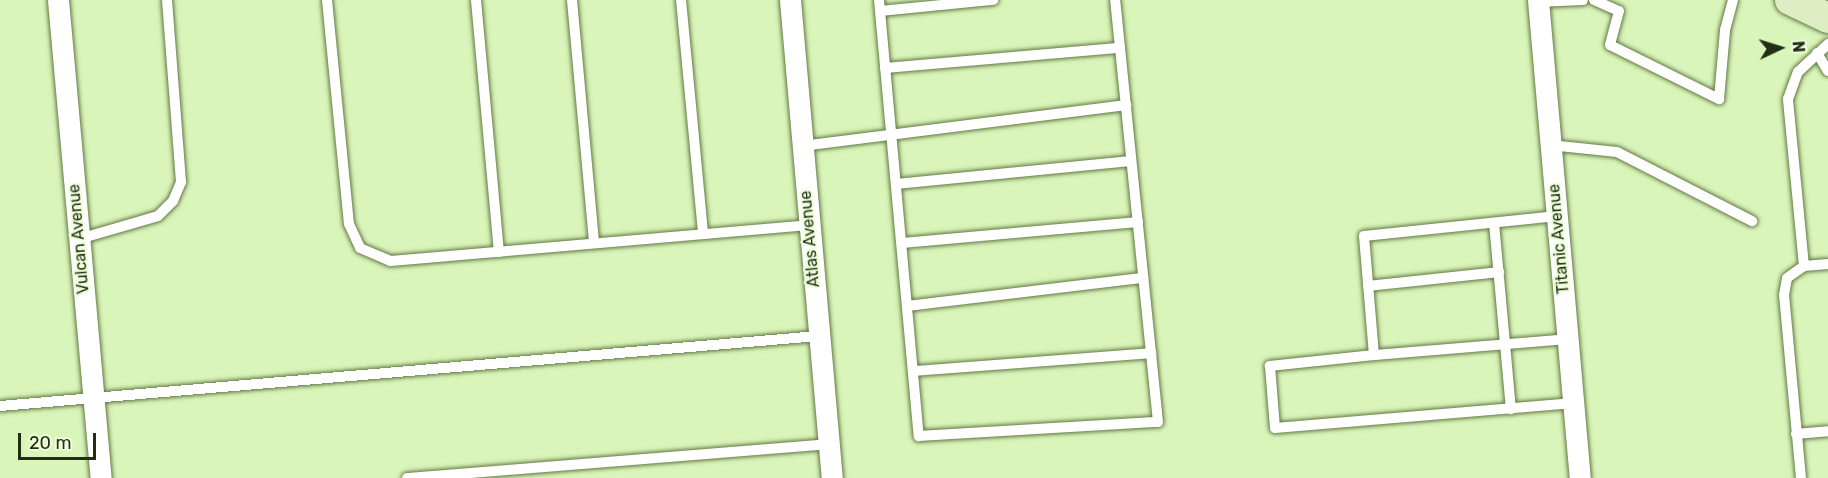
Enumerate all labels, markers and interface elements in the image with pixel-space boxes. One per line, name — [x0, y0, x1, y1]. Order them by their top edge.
north arrow — [1750, 18, 1810, 78]
text: N — [1789, 40, 1808, 53]
street label: Vulcan Avenue — [65, 183, 93, 295]
street label: Titanic Avenue — [1545, 183, 1573, 295]
street label: Atlas Avenue — [796, 190, 824, 288]
scale bar — [21, 421, 99, 459]
text: 20 m — [29, 432, 71, 454]

